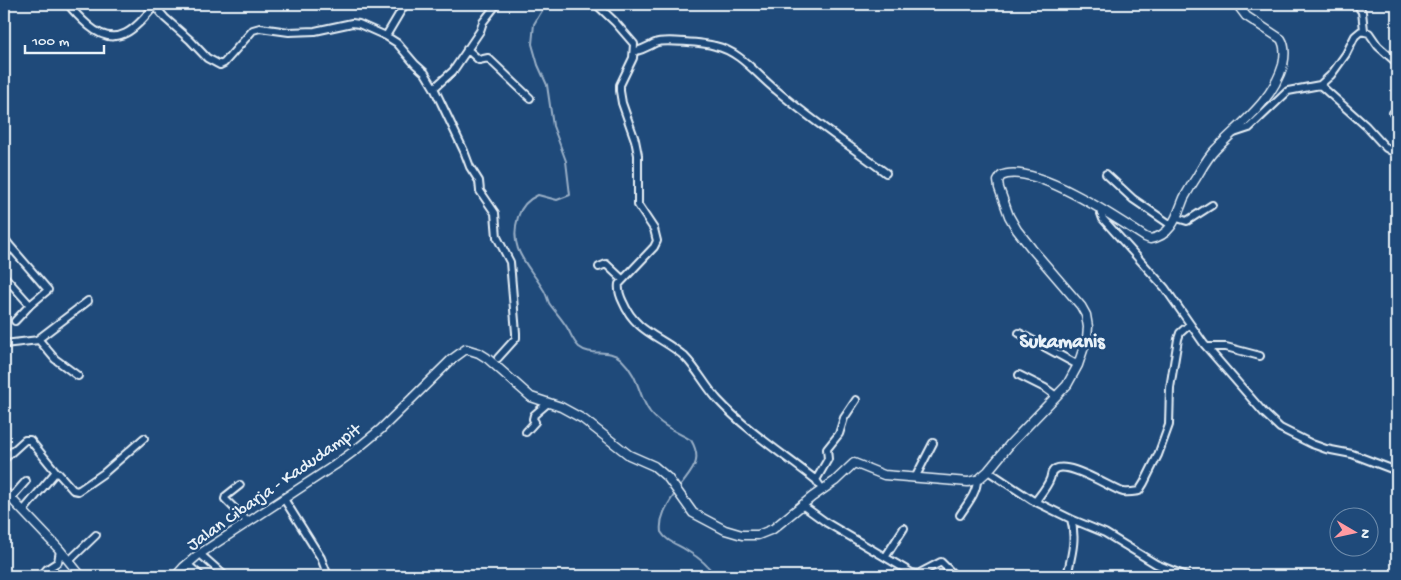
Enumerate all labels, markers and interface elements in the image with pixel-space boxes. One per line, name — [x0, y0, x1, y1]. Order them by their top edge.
scale bar — [25, 22, 104, 54]
text: 100 m — [31, 33, 70, 51]
district label: Sukamanis — [1019, 332, 1106, 355]
street label: Jalan Cibarja - Kadudampit — [183, 419, 367, 556]
north arrow — [1328, 508, 1378, 558]
text: N — [1355, 528, 1373, 539]

